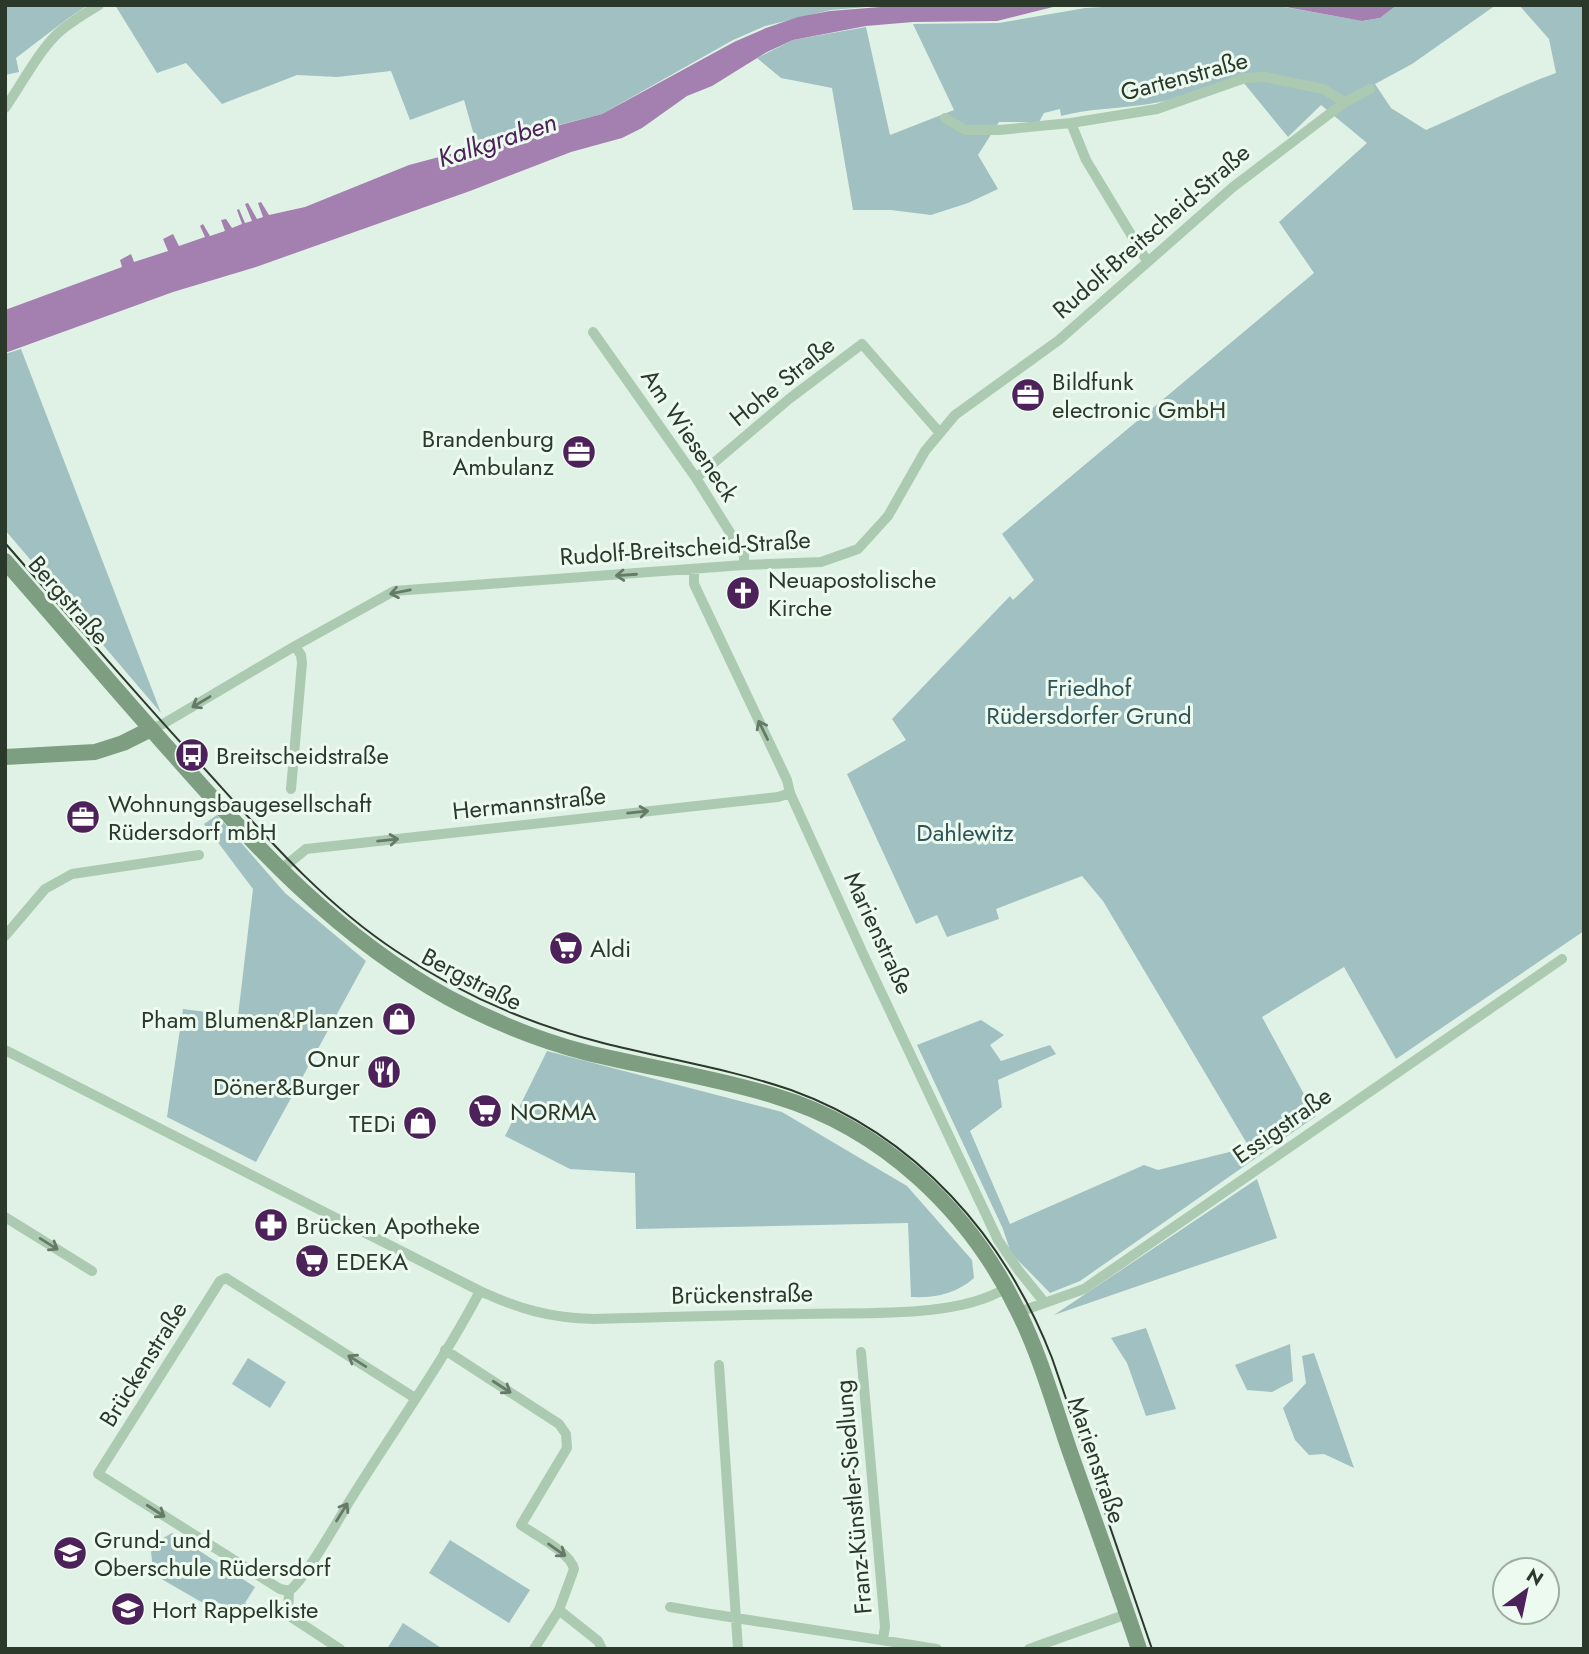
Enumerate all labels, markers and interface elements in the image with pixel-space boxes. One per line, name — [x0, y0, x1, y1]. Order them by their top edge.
street label: Gartenstraße — [1117, 42, 1251, 110]
water label: Kalkgraben — [433, 103, 561, 177]
street label: Rudolf-Breitscheid-Straße — [1045, 135, 1257, 327]
street label: Hohe Straße — [722, 327, 842, 435]
street label: Am Wieseneck — [633, 362, 748, 509]
place label: Bildfunk electronic GmbH — [1052, 364, 1226, 427]
office icon: Bildfunk electronic GmbH — [1009, 376, 1047, 414]
place label: Brandenburg Ambulanz — [422, 421, 554, 484]
office icon: Brandenburg Ambulanz — [560, 433, 598, 471]
street label: Rudolf-Breitscheid-Straße — [558, 522, 812, 574]
street label: Bergstraße — [20, 548, 118, 652]
place label: Neuapostolische Kirche — [768, 562, 936, 625]
one-way arrow — [615, 569, 638, 582]
church icon: Neuapostolische Kirche — [724, 574, 762, 612]
one-way arrow — [389, 586, 411, 599]
park label: Friedhof Rüdersdorfer Grund — [986, 670, 1192, 733]
one-way arrow — [192, 695, 212, 709]
one-way arrow — [756, 720, 769, 741]
bus stop icon: Breitscheidstraße — [173, 736, 211, 774]
place label: Breitscheidstraße — [216, 738, 389, 773]
street label: Hermannstraße — [450, 778, 608, 828]
place label: Wohnungsbaugesellschaft Rüdersdorf mbH — [108, 786, 372, 849]
office icon: Wohnungsbaugesellschaft Rüdersdorf mbH — [64, 798, 102, 836]
one-way arrow — [627, 806, 649, 819]
park label: Dahlewitz — [916, 815, 1014, 850]
one-way arrow — [376, 833, 399, 846]
street label: Marienstraße — [835, 866, 923, 1000]
supermarket icon: Aldi — [547, 929, 585, 967]
place label: Aldi — [590, 931, 631, 966]
street label: Bergstraße — [416, 939, 528, 1019]
shop icon: Pham Blumen&Planzen — [380, 1000, 418, 1038]
place label: Pham Blumen&Planzen — [141, 1002, 374, 1037]
place label: Onur Döner&Burger — [213, 1041, 361, 1104]
restaurant icon: Onur Döner&Burger — [365, 1053, 403, 1091]
street label: Essigstraße — [1225, 1078, 1339, 1172]
supermarket icon: NORMA — [466, 1092, 504, 1130]
place label: NORMA — [510, 1094, 596, 1129]
shop icon: TEDi — [401, 1104, 439, 1142]
place label: TEDi — [349, 1106, 396, 1141]
pharmacy icon: Brücken Apotheke — [252, 1206, 290, 1244]
place label: Brücken Apotheke — [296, 1208, 480, 1243]
one-way arrow — [38, 1238, 58, 1252]
supermarket icon: EDEKA — [293, 1242, 331, 1280]
place label: EDEKA — [336, 1244, 408, 1279]
street label: Brückenstraße — [671, 1275, 813, 1313]
street label: Brückenstraße — [91, 1295, 195, 1433]
one-way arrow — [348, 1354, 367, 1369]
street label: Franz-Künstler-Siedlung — [825, 1378, 881, 1616]
one-way arrow — [492, 1380, 512, 1394]
street label: Marienstraße — [1059, 1392, 1135, 1528]
one-way arrow — [146, 1503, 165, 1518]
one-way arrow — [336, 1503, 350, 1523]
place label: Grund- und Oberschule Rüdersdorf — [94, 1522, 332, 1585]
school or university icon: Grund- und Oberschule Rüdersdorf — [51, 1534, 89, 1572]
one-way arrow — [547, 1543, 566, 1557]
north arrow — [1491, 1556, 1561, 1626]
text: N — [1521, 1562, 1549, 1593]
school or university icon: Hort Rappelkiste — [109, 1590, 147, 1628]
place label: Hort Rappelkiste — [152, 1592, 318, 1627]

